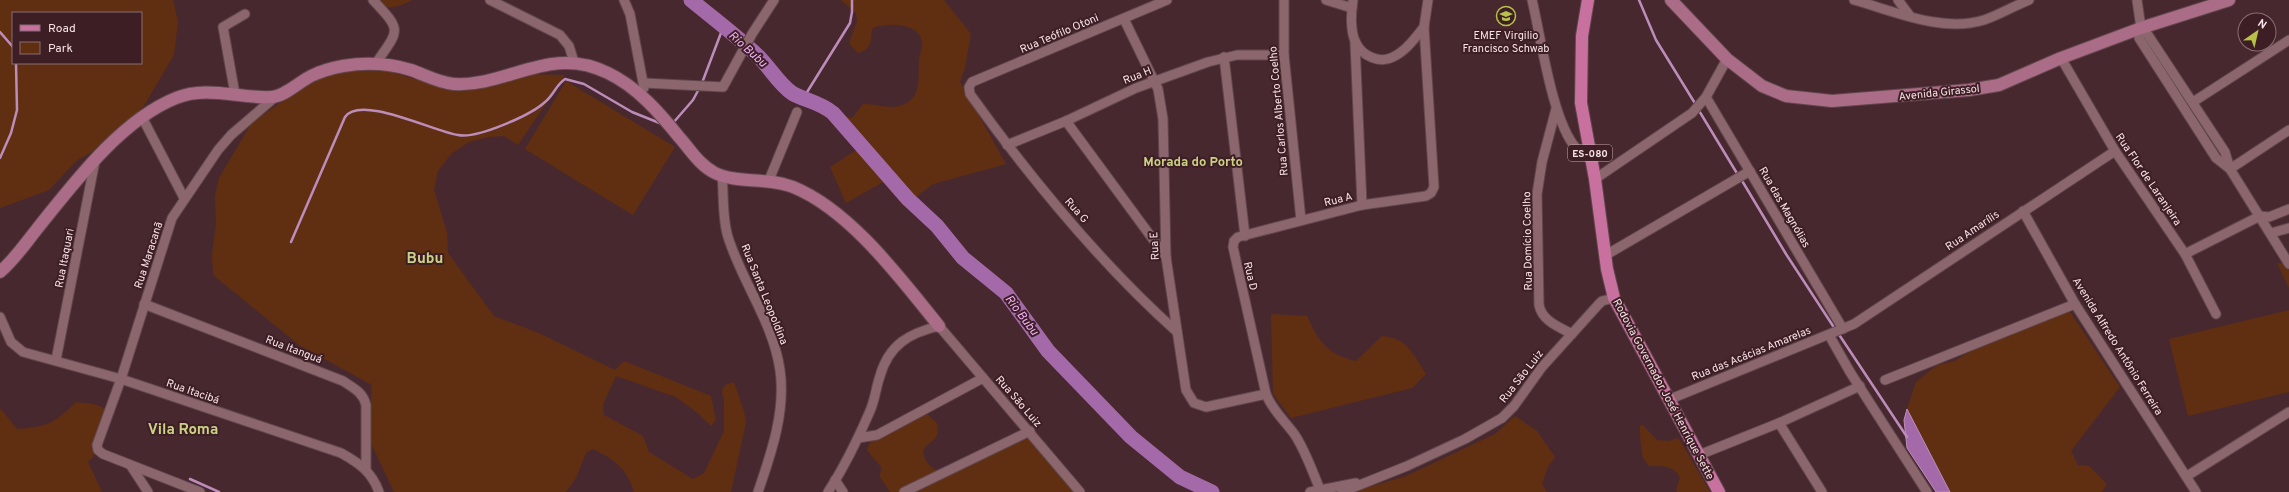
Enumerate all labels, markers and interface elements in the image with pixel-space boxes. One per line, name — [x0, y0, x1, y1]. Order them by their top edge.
school or university icon: EMEF Virgilio Francisco Schwab — [1495, 5, 1517, 27]
street label: Rua Teófilo Otoni — [1018, 11, 1101, 57]
legend — [12, 12, 142, 64]
north arrow — [2237, 12, 2277, 52]
text: N — [2255, 17, 2269, 33]
text: Road — [48, 21, 76, 37]
water label: Rio Bubu — [725, 28, 770, 72]
place label: EMEF Virgilio Francisco Schwab — [1462, 29, 1550, 56]
text: Park — [48, 41, 73, 57]
street label: Rua Carlos Alberto Coelho — [1266, 46, 1292, 176]
street label: Rua H — [1121, 64, 1154, 88]
street label: Avenida Girassol — [1898, 82, 1980, 104]
street label: Rua Flor de Laranjeira — [2112, 131, 2184, 229]
road number: ES-080 — [1568, 145, 1612, 161]
district label: Morada do Porto — [1143, 155, 1243, 171]
street label: Rua das Magnólias — [1755, 164, 1813, 251]
street label: Rua A — [1323, 190, 1354, 210]
street label: Rua Domício Coelho — [1520, 191, 1536, 291]
street label: Rua G — [1061, 195, 1091, 226]
street label: Rua Amarílis — [1943, 208, 2002, 254]
street label: Rua Maracanã — [132, 220, 166, 291]
street label: Rua Itaquari — [52, 227, 78, 289]
street label: Rua E — [1147, 231, 1163, 260]
street label: Rua Santa Leopoldina — [737, 242, 791, 347]
district label: Bubu — [407, 250, 443, 269]
street label: Rua D — [1240, 260, 1260, 292]
street label: Avenida Alfredo Antônio Ferreira — [2069, 275, 2166, 418]
water label: Rio Bubu — [1001, 292, 1042, 339]
street label: Rodovia Governador José Henrique Sette — [1609, 297, 1717, 482]
street label: Rua das Acácias Amarelas — [1690, 324, 1813, 384]
street label: Rua Itanguá — [263, 333, 324, 367]
street label: Rua São Luiz — [1497, 347, 1547, 406]
street label: Rua São Luiz — [992, 373, 1044, 430]
street label: Rua Itacibá — [164, 376, 221, 408]
district label: Vila Roma — [148, 421, 218, 440]

